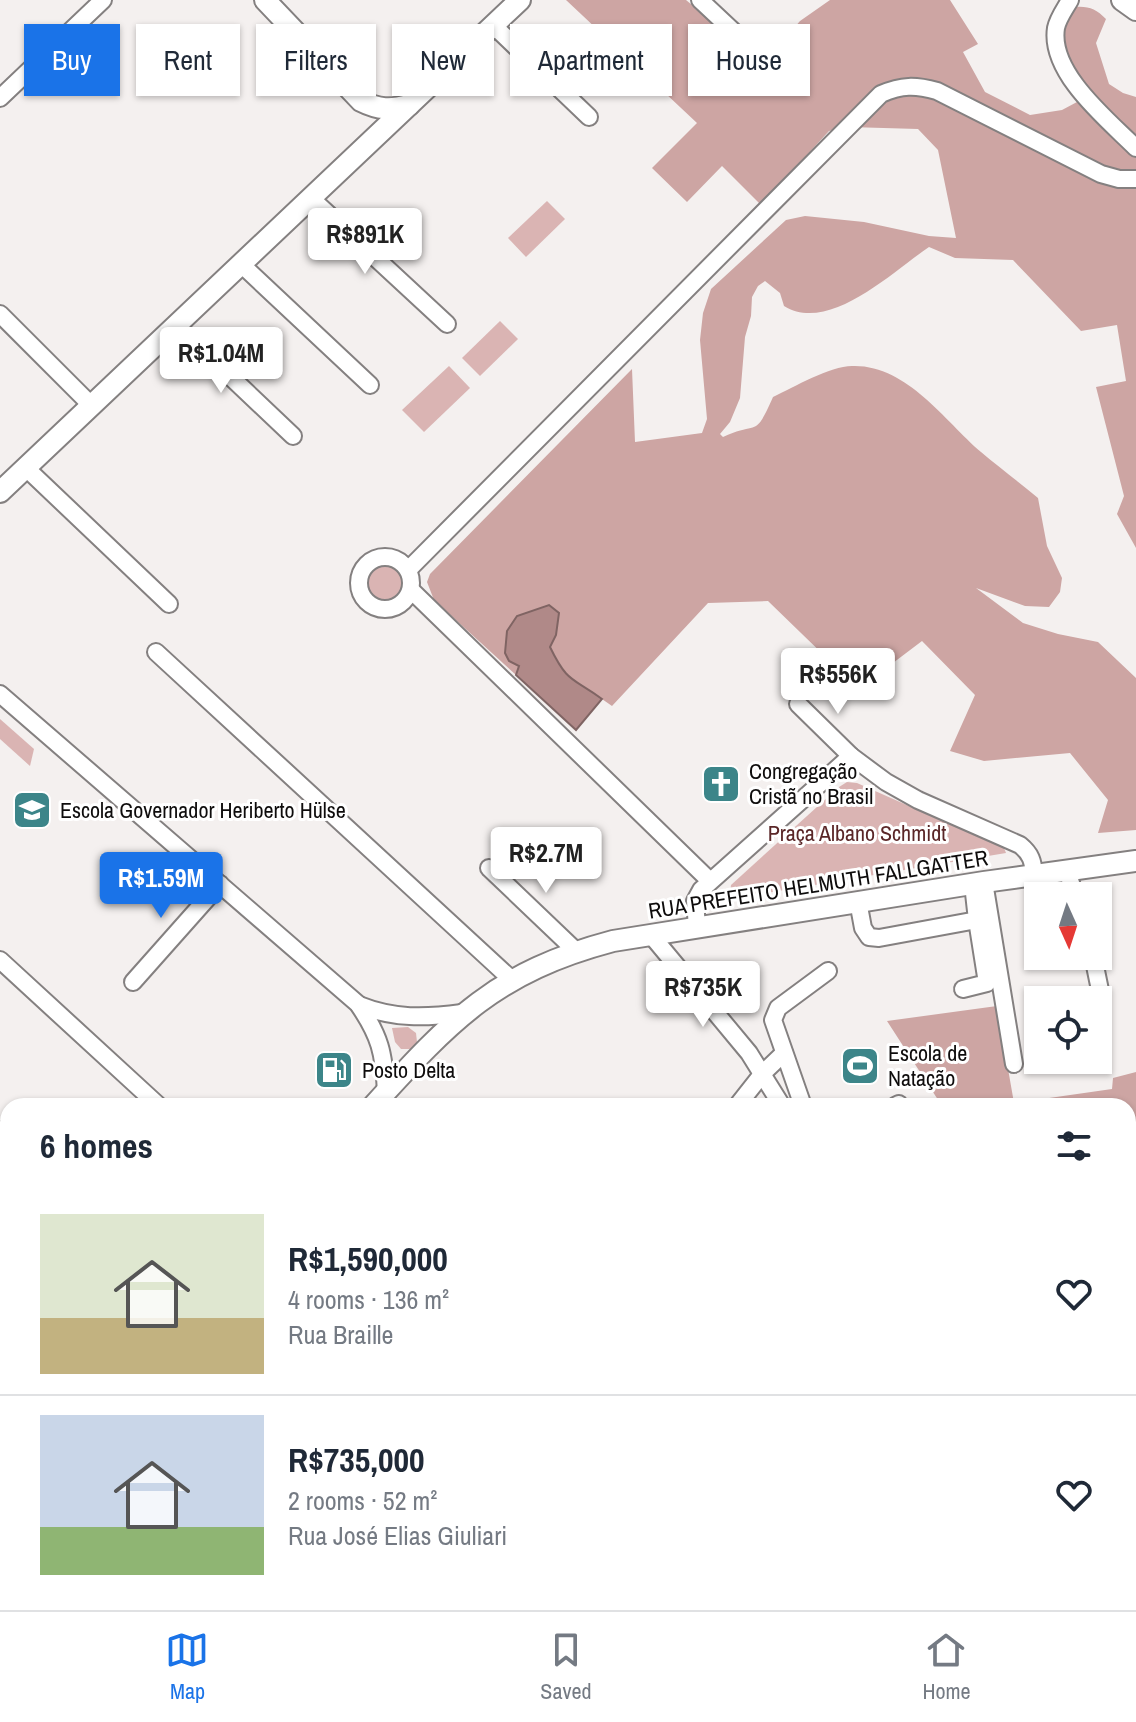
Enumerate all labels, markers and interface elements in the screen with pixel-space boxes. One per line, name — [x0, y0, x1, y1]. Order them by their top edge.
chip: Buy — [24, 24, 120, 96]
chip: Rent — [136, 24, 240, 96]
chip: Filters — [256, 24, 376, 96]
chip: New — [392, 24, 494, 96]
chip: Apartment — [510, 24, 672, 96]
chip: House — [688, 24, 810, 96]
pin: R$891K — [300, 208, 430, 276]
text: R$891K — [326, 216, 404, 251]
pin: R$1.04M — [147, 327, 295, 395]
text: R$1.04M — [178, 335, 264, 370]
pin: R$556K — [773, 648, 903, 716]
text: R$556K — [799, 656, 877, 691]
place label: Congregação Cristã no Brasil — [749, 756, 873, 811]
church icon: Congregação Cristã no Brasil — [700, 763, 742, 805]
school or university icon: Escola Governador Heriberto Hülse — [11, 789, 53, 831]
place label: Escola Governador Heriberto Hülse — [60, 795, 346, 825]
park label: Praça Albano Schmidt — [768, 818, 946, 848]
pin: R$2.7M — [481, 827, 611, 895]
text: R$2.7M — [509, 835, 583, 870]
street label: RUA PREFEITO HELMUTH FALLGATTER — [646, 842, 990, 926]
pin: R$1.59M — [87, 852, 235, 920]
text: R$1.59M — [118, 860, 204, 895]
north arrow — [1024, 882, 1112, 970]
map controls — [1024, 882, 1112, 1074]
pin: R$735K — [638, 961, 768, 1029]
text: R$735K — [664, 969, 742, 1004]
button: locate — [1024, 986, 1112, 1074]
place label: Escola de Natação — [888, 1038, 967, 1093]
sports icon: Escola de Natação — [839, 1045, 881, 1087]
fuel station icon: Posto Delta — [313, 1049, 355, 1091]
place label: Posto Delta — [362, 1055, 455, 1085]
text: 6 homes — [40, 1123, 153, 1169]
icon: filters — [1052, 1124, 1096, 1168]
text: R$1,590,000 — [288, 1236, 448, 1282]
icon: home — [104, 1246, 200, 1342]
icon: heart — [1052, 1272, 1096, 1316]
text: 4 rooms · 136 m² — [288, 1282, 449, 1317]
text: Rua Braille — [288, 1317, 393, 1352]
text: R$735,000 — [288, 1437, 424, 1483]
icon: home — [104, 1447, 200, 1543]
icon: heart — [1052, 1473, 1096, 1517]
text: 2 rooms · 52 m² — [288, 1483, 437, 1518]
text: Rua José Elias Giuliari — [288, 1518, 507, 1553]
tab: Map — [165, 1628, 209, 1706]
tab: Saved — [540, 1628, 592, 1706]
tab: Home — [922, 1628, 971, 1706]

